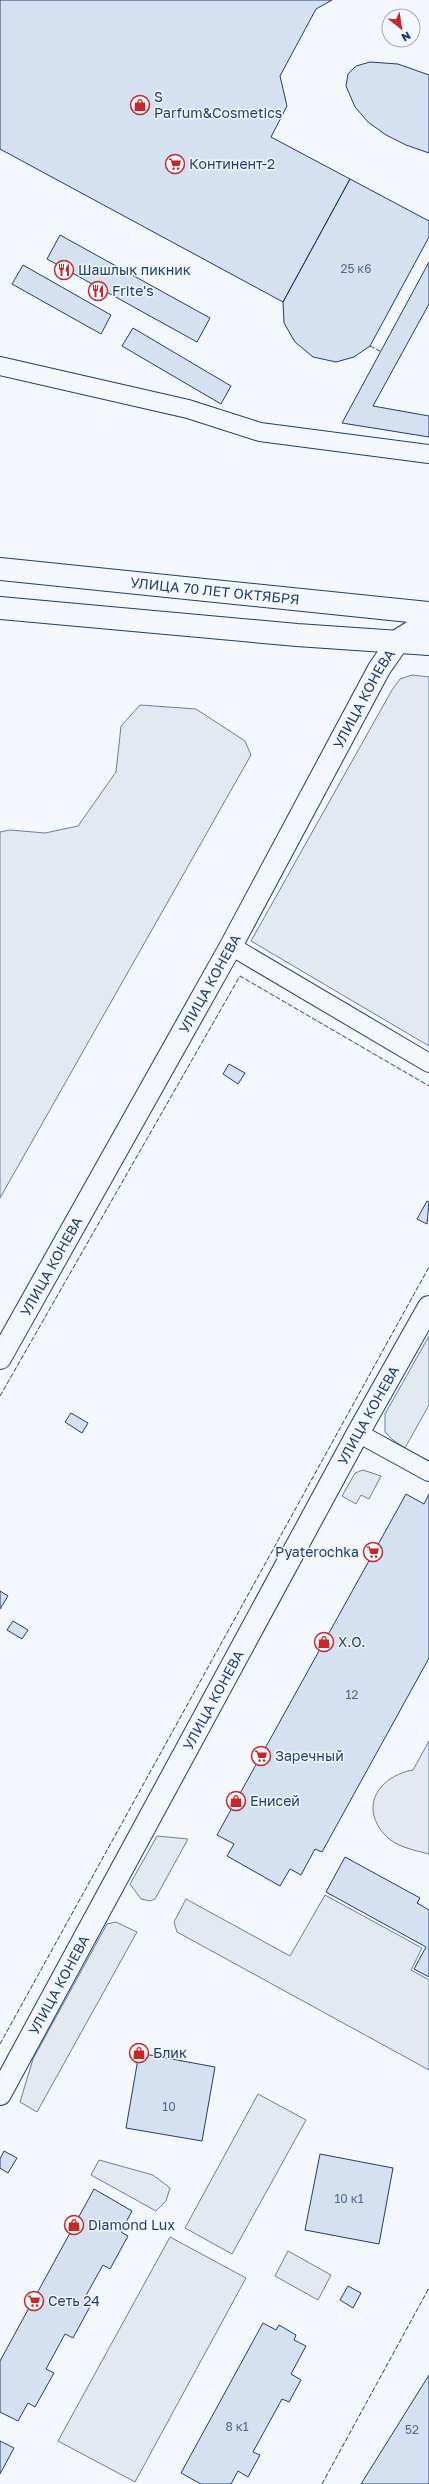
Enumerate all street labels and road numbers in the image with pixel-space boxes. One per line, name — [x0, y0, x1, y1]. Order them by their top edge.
street label: УЛИЦА 70 ЛЕТ ОКТЯБРЯ — [129, 573, 300, 608]
street label: УЛИЦА КОНЕВА — [329, 645, 398, 751]
street label: УЛИЦА КОНЕВА — [175, 931, 244, 1036]
street label: УЛИЦА КОНЕВА — [16, 1213, 86, 1319]
street label: УЛИЦА КОНЕВА — [333, 1362, 402, 1468]
street label: УЛИЦА КОНЕВА — [179, 1647, 247, 1753]
street label: УЛИЦА КОНЕВА — [25, 1931, 93, 2038]

